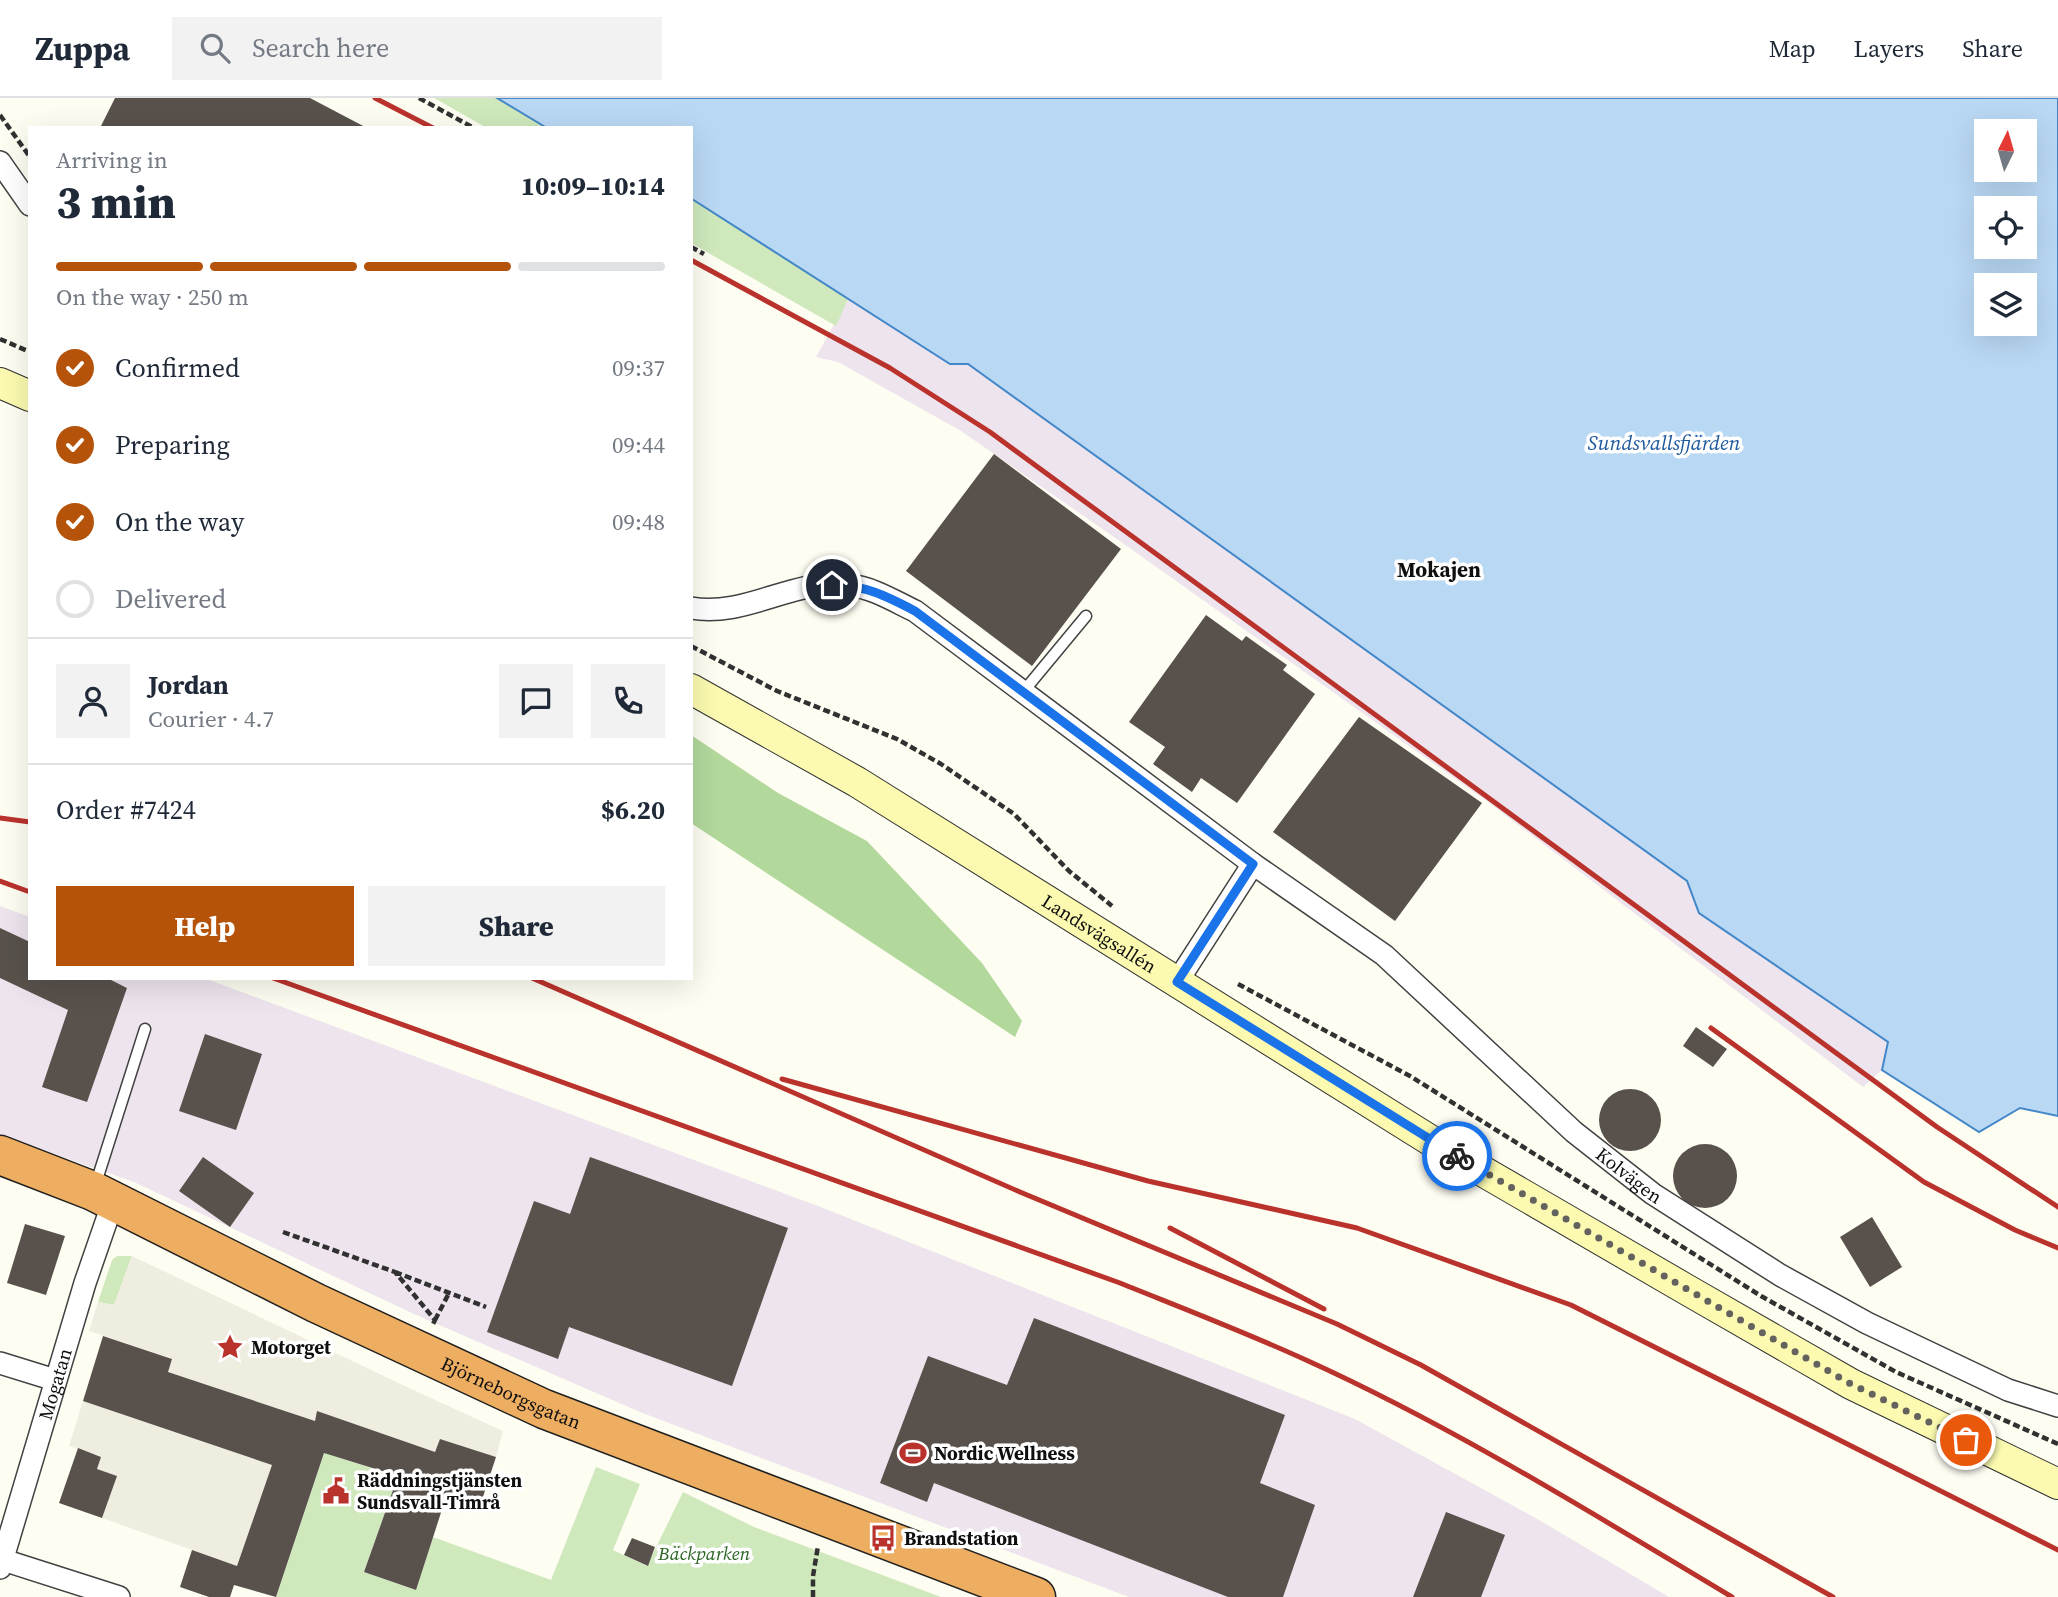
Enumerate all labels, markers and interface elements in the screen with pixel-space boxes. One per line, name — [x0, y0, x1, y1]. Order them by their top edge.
search box — [172, 17, 662, 80]
text: Zuppa — [35, 26, 130, 71]
icon: search — [196, 29, 234, 67]
text: Search here — [252, 30, 389, 66]
text: Map — [1769, 32, 1816, 65]
text: Layers — [1854, 32, 1924, 65]
text: Share — [1962, 32, 2023, 65]
north arrow — [1974, 119, 2037, 182]
map controls — [1974, 119, 2037, 336]
text: Arriving in — [56, 144, 168, 176]
text: 10:09–10:14 — [521, 168, 665, 204]
text: 3 min — [56, 170, 176, 233]
button: locate — [1974, 196, 2037, 259]
button: layers — [1974, 273, 2037, 336]
text: On the way · 250 m — [56, 281, 249, 313]
icon: check — [56, 349, 94, 387]
text: Confirmed — [115, 350, 240, 386]
text: 09:37 — [612, 352, 665, 384]
icon: check — [56, 426, 94, 464]
text: Preparing — [115, 427, 230, 463]
water label: Sundsvallsfjärden — [1588, 428, 1741, 457]
text: 09:44 — [612, 429, 665, 461]
icon: check — [56, 503, 94, 541]
text: On the way — [115, 504, 244, 540]
text: 09:48 — [612, 506, 665, 538]
pin — [802, 555, 862, 615]
district label: Mokajen — [1397, 555, 1481, 584]
icon: home — [813, 566, 851, 604]
text: Delivered — [115, 581, 226, 617]
button: person — [56, 664, 130, 738]
button: chat — [499, 664, 573, 738]
button: phone — [591, 664, 665, 738]
text: Jordan — [148, 667, 229, 703]
text: Courier · 4.7 — [148, 703, 274, 735]
text: Order #7424 — [56, 792, 196, 828]
text: $6.20 — [601, 792, 665, 828]
button: Help — [56, 886, 354, 966]
button: Share — [368, 886, 665, 966]
street label: Landsvägsallén — [1037, 888, 1162, 979]
courier — [1422, 1121, 1492, 1191]
icon: bike — [1438, 1137, 1476, 1175]
street label: Kolvägen — [1591, 1141, 1667, 1210]
place icon: Motorget — [215, 1332, 245, 1362]
place label: Motorget — [251, 1334, 331, 1360]
street label: Mogatan — [32, 1345, 78, 1423]
street label: Björneborgsgatan — [437, 1350, 585, 1435]
pin — [1936, 1410, 1996, 1470]
icon: bag — [1947, 1421, 1985, 1459]
sports icon: Nordic Wellness — [898, 1438, 928, 1468]
place label: Nordic Wellness — [934, 1440, 1075, 1466]
place label: Räddningstjänsten Sundsvall-Timrå — [357, 1467, 522, 1515]
public building icon: Räddningstjänsten Sundsvall-Timrå — [321, 1476, 351, 1506]
bus stop icon: Brandstation — [868, 1523, 898, 1553]
place label: Brandstation — [904, 1525, 1019, 1551]
park label: Bäckparken — [657, 1540, 750, 1566]

